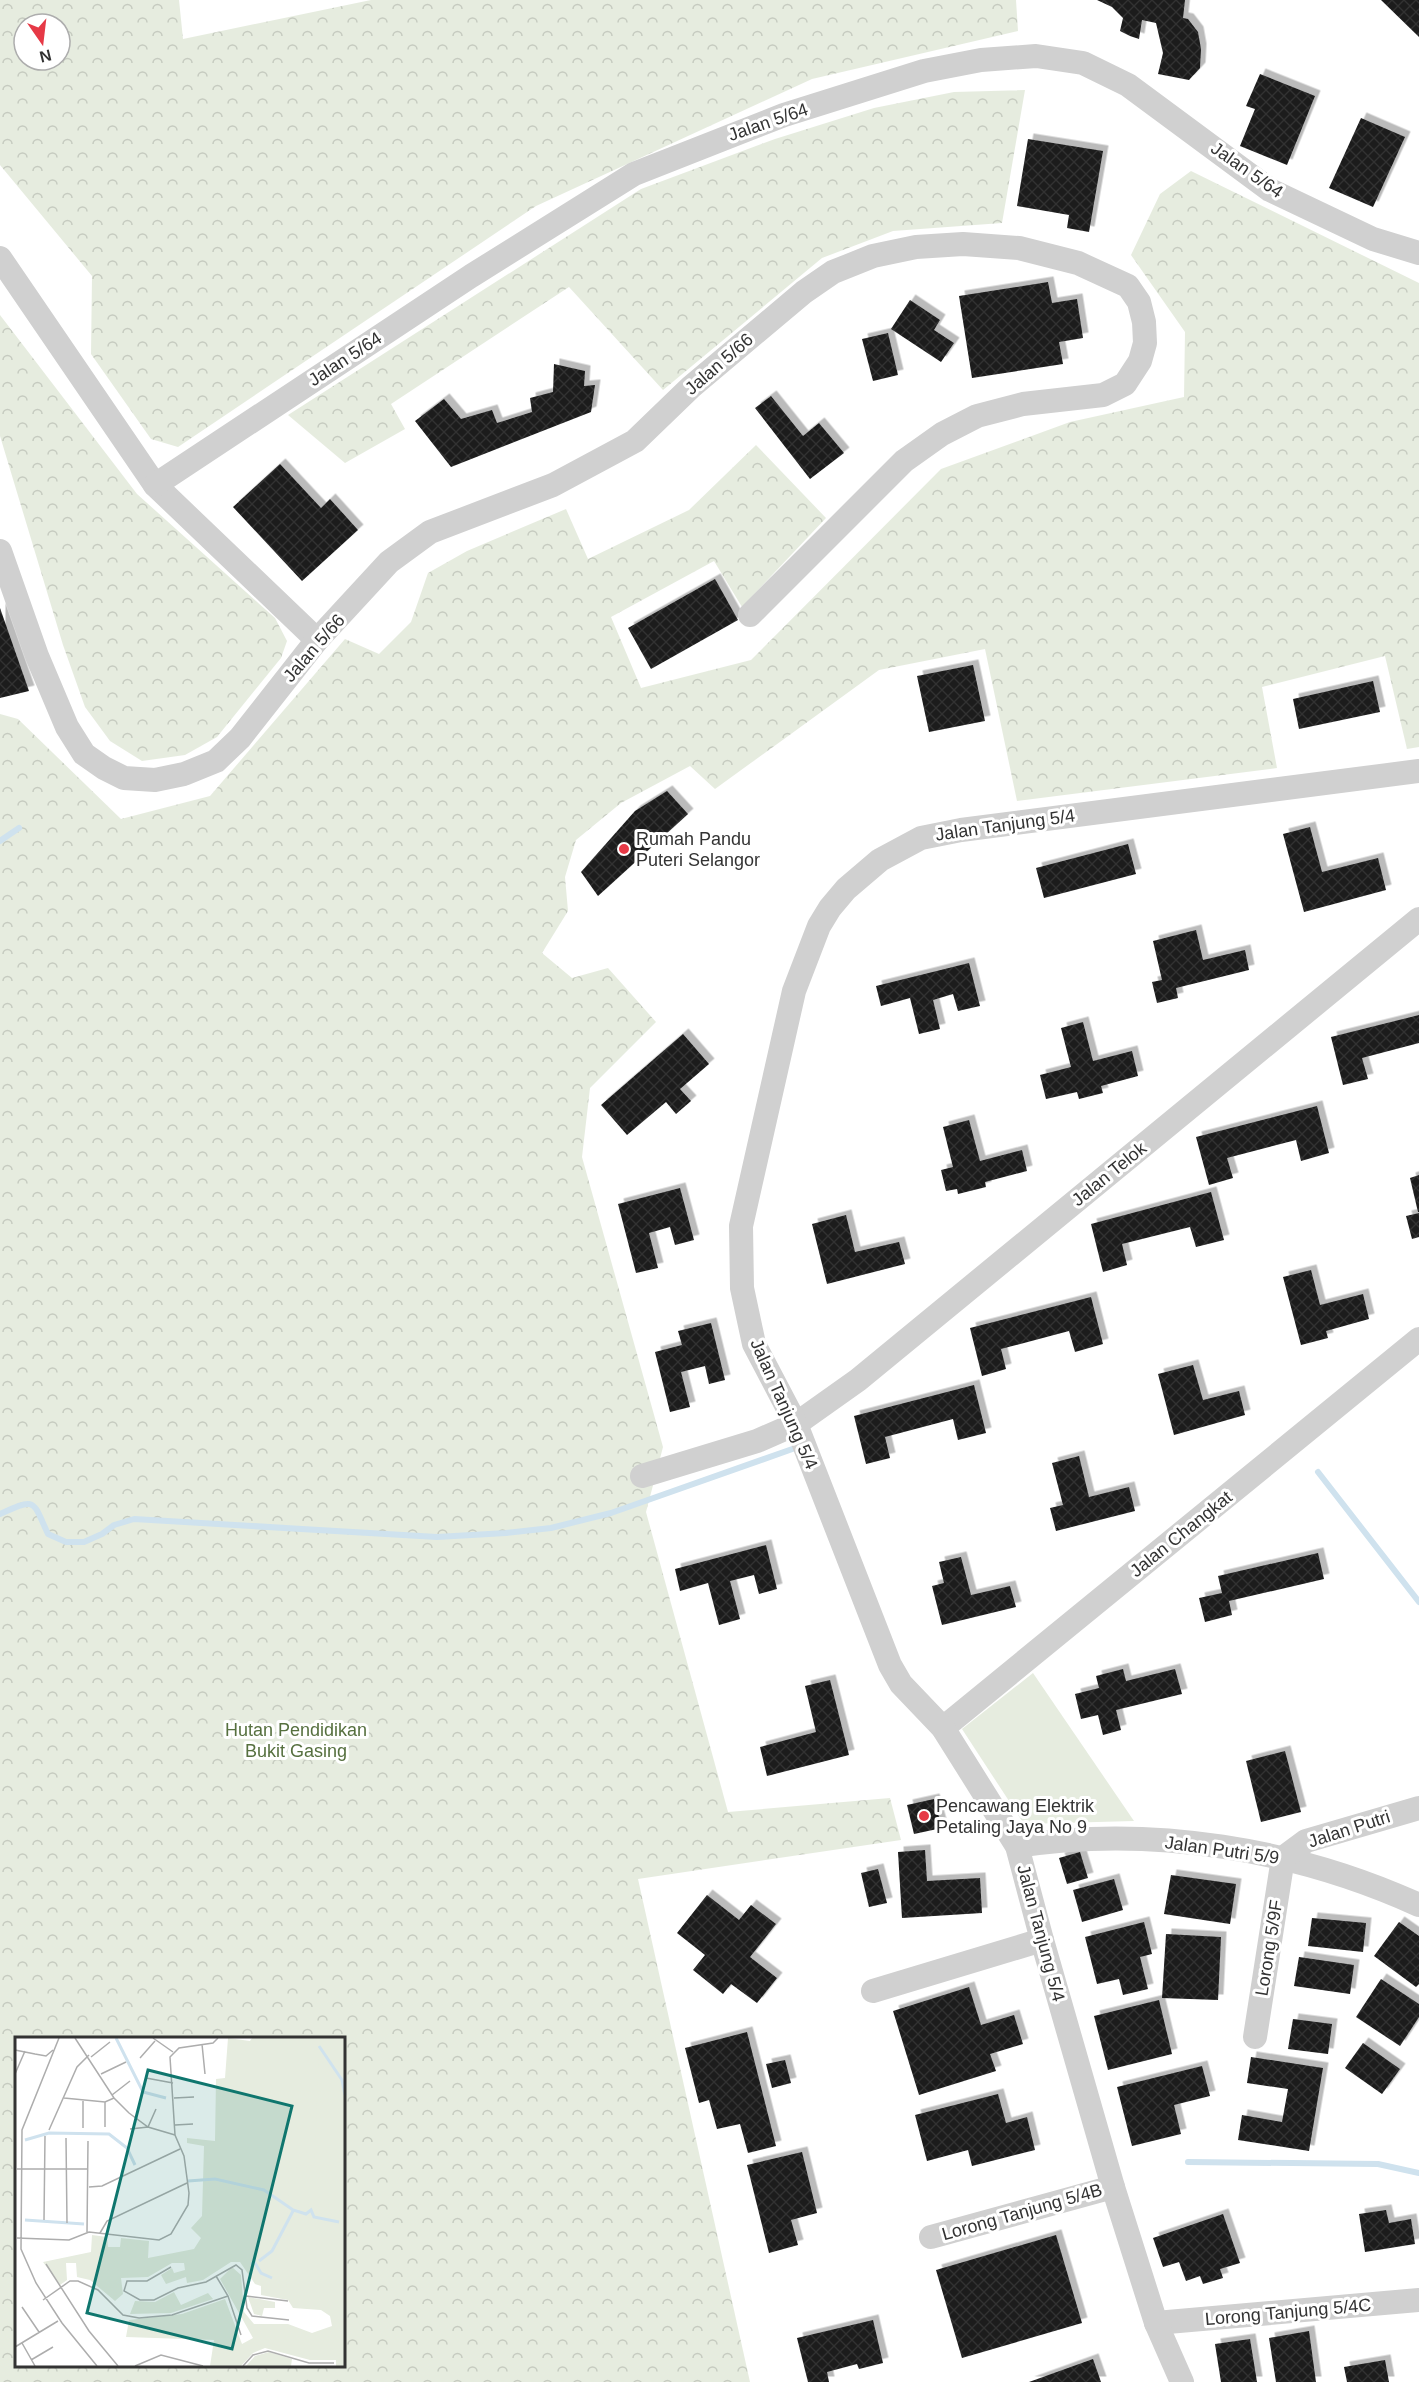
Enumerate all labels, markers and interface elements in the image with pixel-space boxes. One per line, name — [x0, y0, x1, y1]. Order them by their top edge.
north arrow — [12, 12, 72, 72]
text: N — [38, 46, 53, 66]
street label: Jalan 5/64 — [725, 99, 811, 145]
street label: Jalan 5/64 — [1207, 138, 1287, 202]
street label: Jalan 5/64 — [305, 328, 385, 390]
street label: Jalan 5/66 — [681, 329, 757, 399]
street label: Jalan 5/66 — [279, 610, 349, 686]
street label: Jalan Tanjung 5/4 — [934, 805, 1076, 845]
place label: Rumah Pandu Puteri Selangor — [636, 829, 760, 870]
marker: Rumah Pandu Puteri Selangor — [617, 842, 631, 856]
street label: Jalan Telok — [1068, 1137, 1151, 1210]
street label: Jalan Tanjung 5/4 — [746, 1336, 822, 1472]
street label: Jalan Changkat — [1126, 1487, 1236, 1581]
park label: Hutan Pendidikan Bukit Gasing — [225, 1720, 367, 1761]
place label: Pencawang Elektrik Petaling Jaya No 9 — [936, 1796, 1095, 1837]
street label: Jalan Putri — [1305, 1806, 1393, 1852]
marker: Pencawang Elektrik Petaling Jaya No 9 — [917, 1809, 931, 1823]
street label: Jalan Putri 5/9 — [1164, 1832, 1280, 1868]
street label: Jalan Tanjung 5/4 — [1013, 1862, 1069, 2004]
street label: Lorong 5/9F — [1252, 1898, 1286, 1998]
inset map — [15, 2037, 345, 2367]
street label: Lorong Tanjung 5/4B — [940, 2180, 1104, 2244]
street label: Lorong Tanjung 5/4C — [1204, 2295, 1372, 2329]

